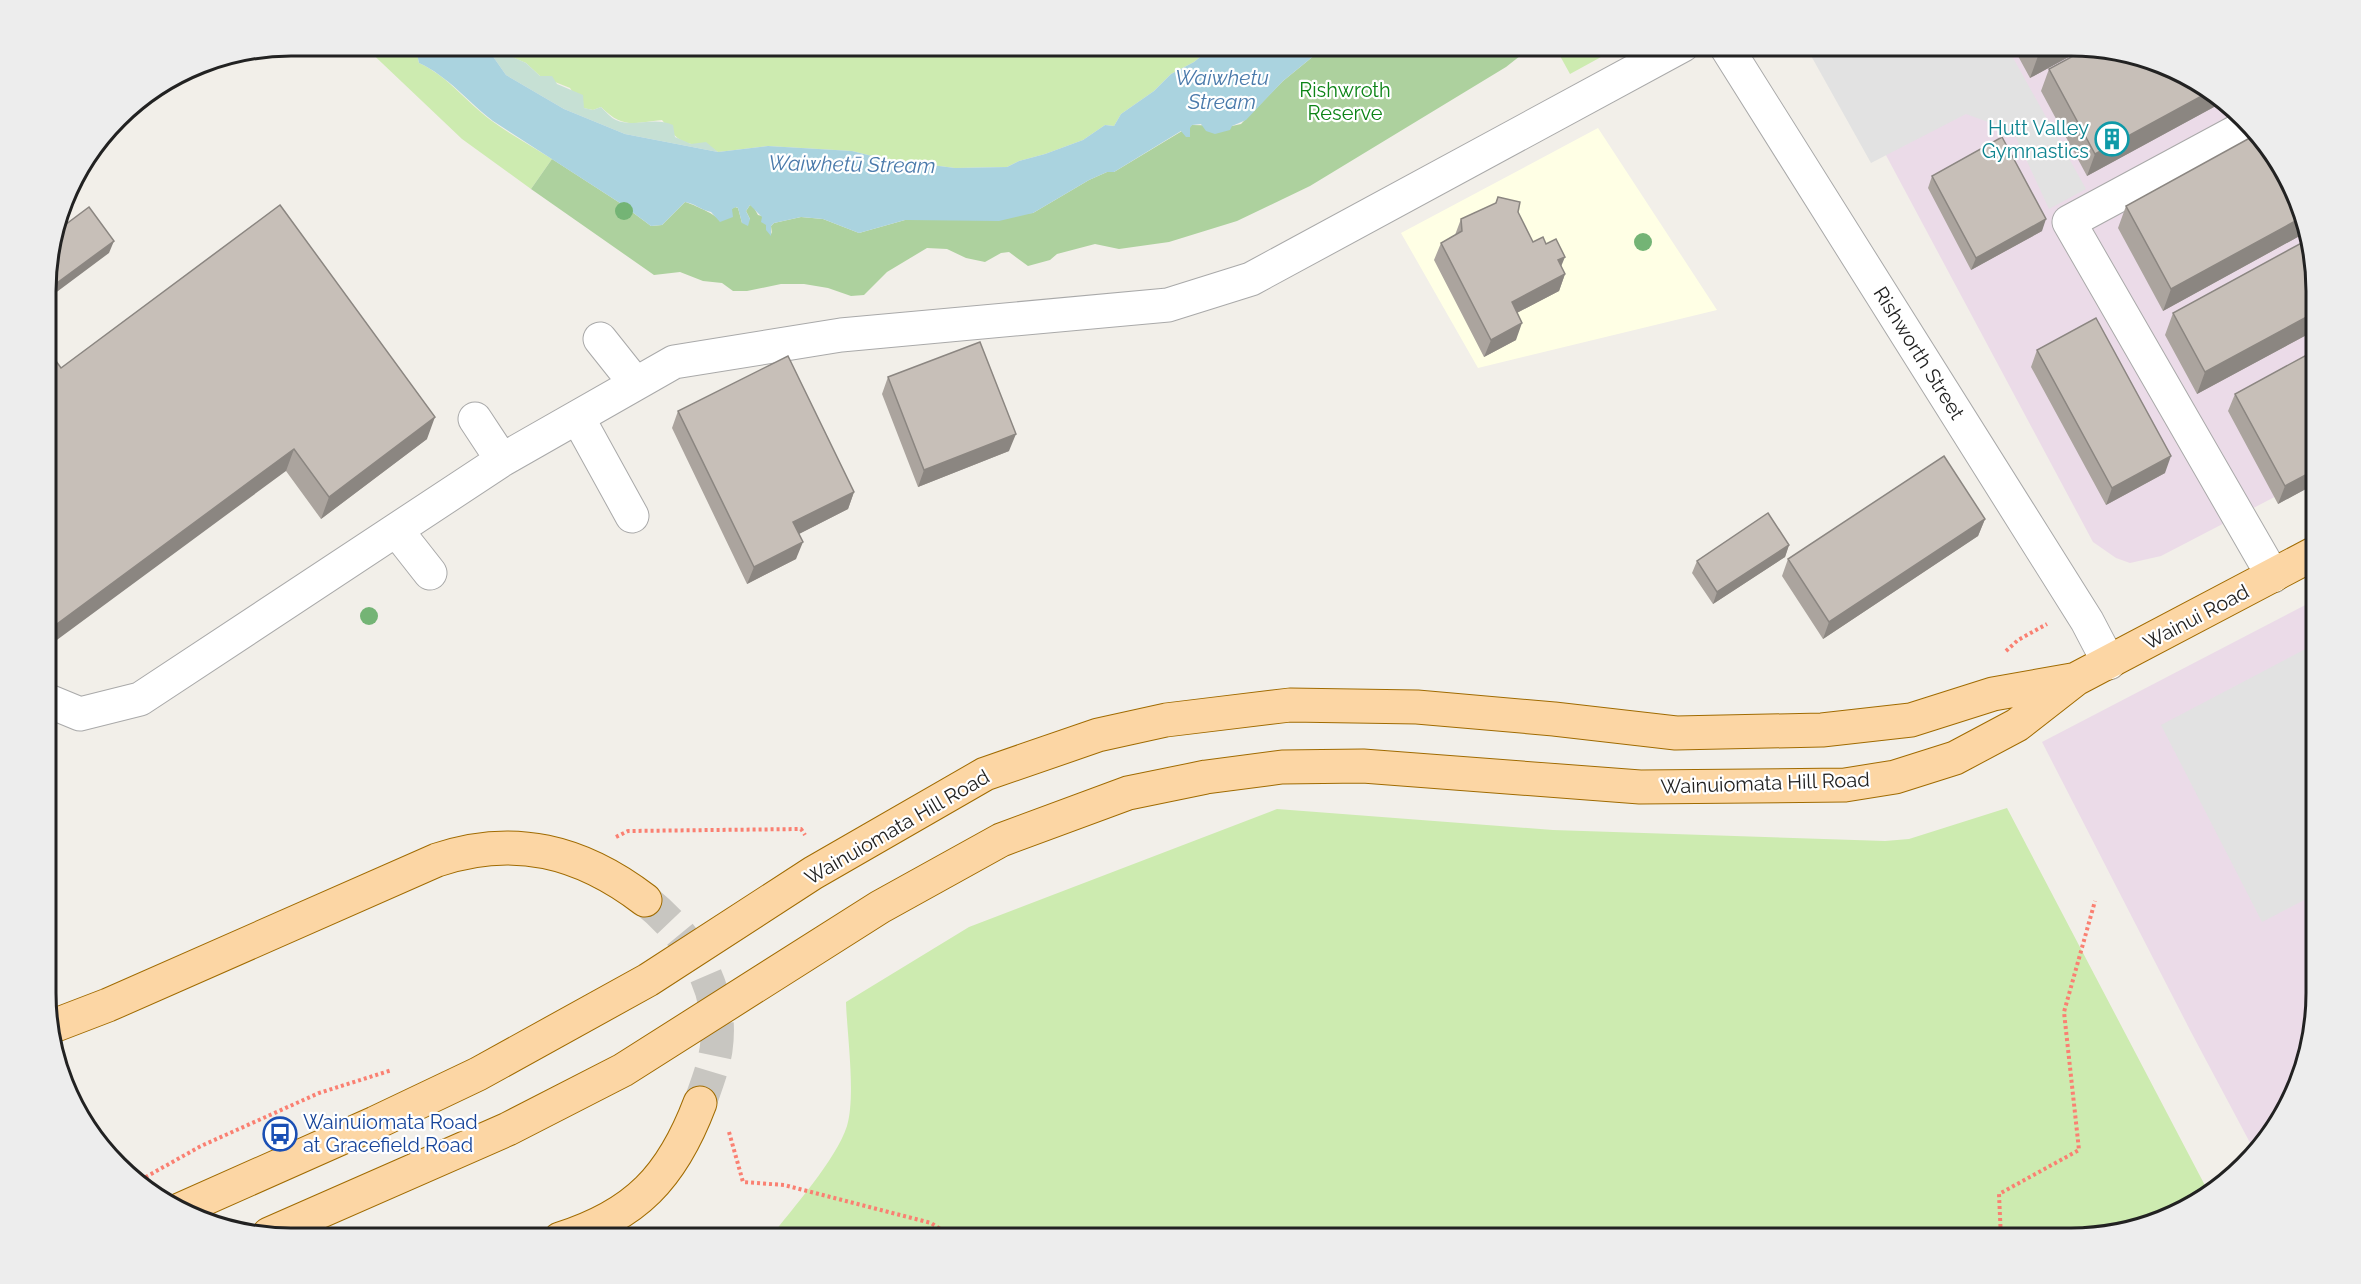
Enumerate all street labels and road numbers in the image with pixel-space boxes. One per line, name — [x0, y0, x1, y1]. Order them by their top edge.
street label: Rishworth Street — [1869, 282, 1970, 424]
street label: Wainui Road — [2139, 579, 2253, 655]
street label: Wainuiomata Hill Road — [800, 764, 994, 890]
street label: Wainuiomata Hill Road — [1660, 767, 1870, 799]

